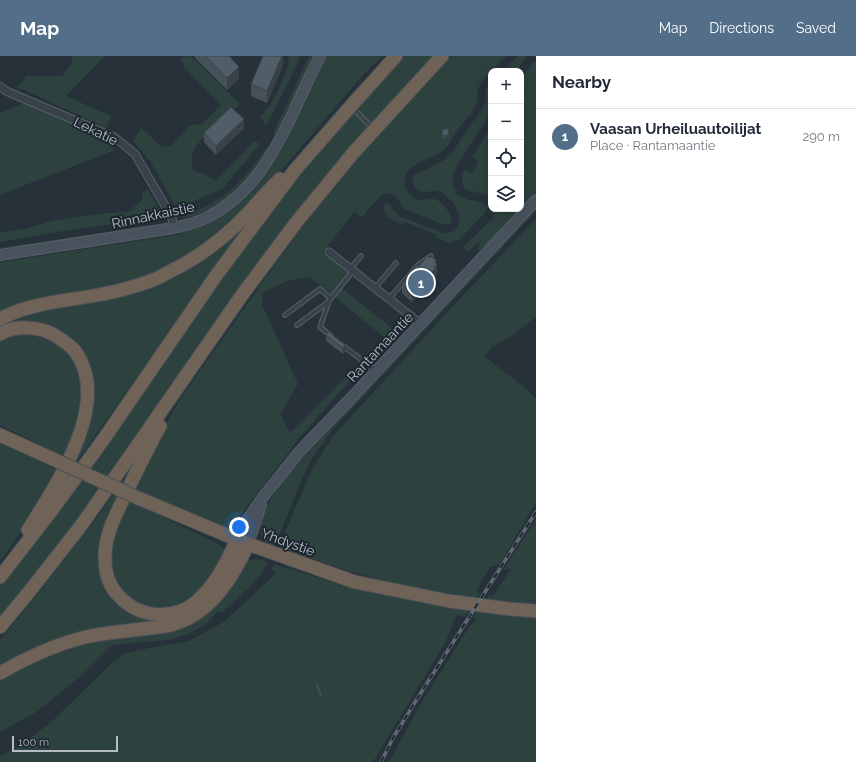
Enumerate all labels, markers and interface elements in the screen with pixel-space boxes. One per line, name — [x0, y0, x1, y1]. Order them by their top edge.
text: Map — [20, 17, 59, 39]
text: Map — [659, 20, 687, 36]
text: Directions — [709, 20, 774, 36]
text: Saved — [796, 20, 836, 36]
map controls — [488, 68, 524, 212]
button: + — [488, 68, 524, 104]
text: Nearby — [552, 72, 611, 92]
button: − — [488, 104, 524, 140]
street label: Lekatie — [71, 113, 121, 149]
text: Vaasan Urheiluautoilijat — [590, 120, 761, 138]
text: 1 — [562, 129, 568, 144]
text: 290 m — [802, 129, 840, 144]
text: Place · Rantamaantie — [590, 138, 715, 153]
button: locate — [488, 140, 524, 176]
button: layers — [488, 176, 524, 212]
street label: Rinnakkaistie — [110, 198, 196, 232]
pin: 1 — [408, 268, 434, 298]
street label: Rantamaantie — [344, 309, 416, 385]
your location — [229, 517, 249, 537]
street label: Yhdystie — [259, 525, 317, 559]
scale bar — [12, 734, 118, 753]
text: 100 m — [18, 736, 49, 749]

